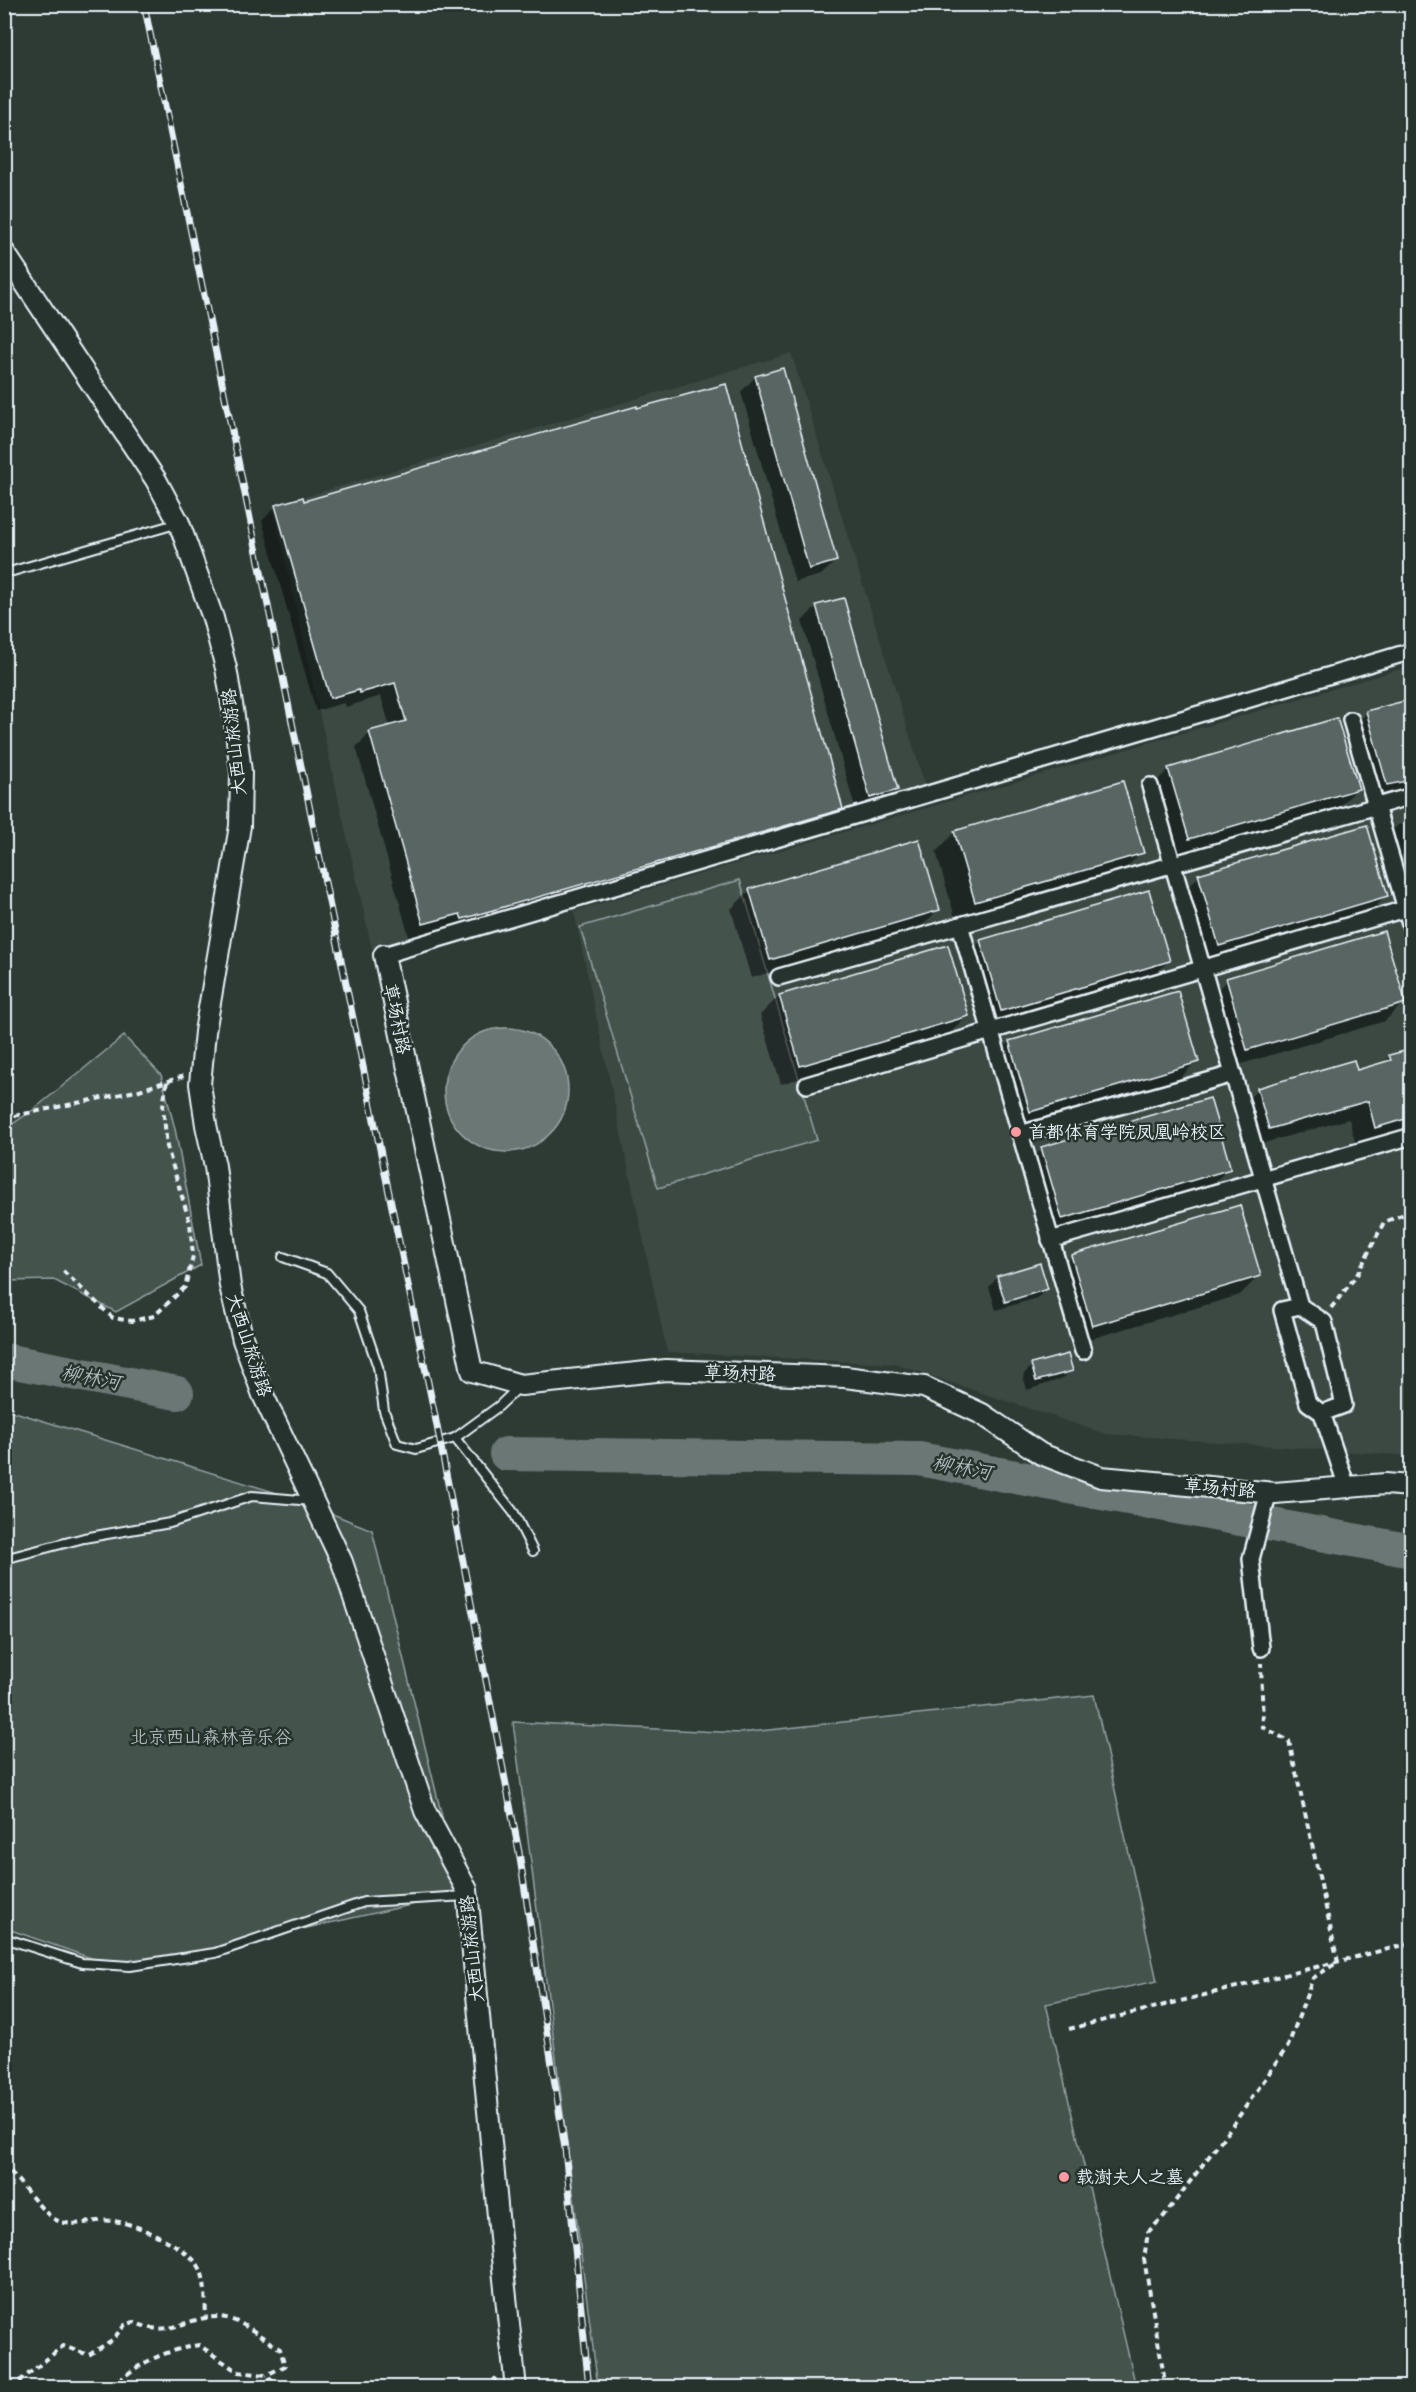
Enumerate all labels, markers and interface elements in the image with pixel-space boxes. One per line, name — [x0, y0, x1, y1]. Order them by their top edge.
street label: 大西山旅游路 — [216, 687, 252, 797]
street label: 草场村路 — [378, 981, 416, 1057]
place label: 首都体育学院凤凰岭校区 — [1028, 1120, 1226, 1144]
marker: 首都体育学院凤凰岭校区 — [1009, 1125, 1023, 1139]
street label: 大西山旅游路 — [221, 1290, 277, 1400]
water label: 柳林河 — [59, 1359, 126, 1396]
street label: 草场村路 — [704, 1360, 776, 1386]
water label: 柳林河 — [930, 1449, 997, 1486]
street label: 草场村路 — [1183, 1473, 1257, 1503]
park label: 北京西山森林音乐谷 — [130, 1725, 292, 1749]
street label: 大西山旅游路 — [454, 1894, 490, 2004]
place label: 载澍夫人之墓 — [1076, 2165, 1184, 2189]
marker: 载澍夫人之墓 — [1057, 2170, 1071, 2184]

